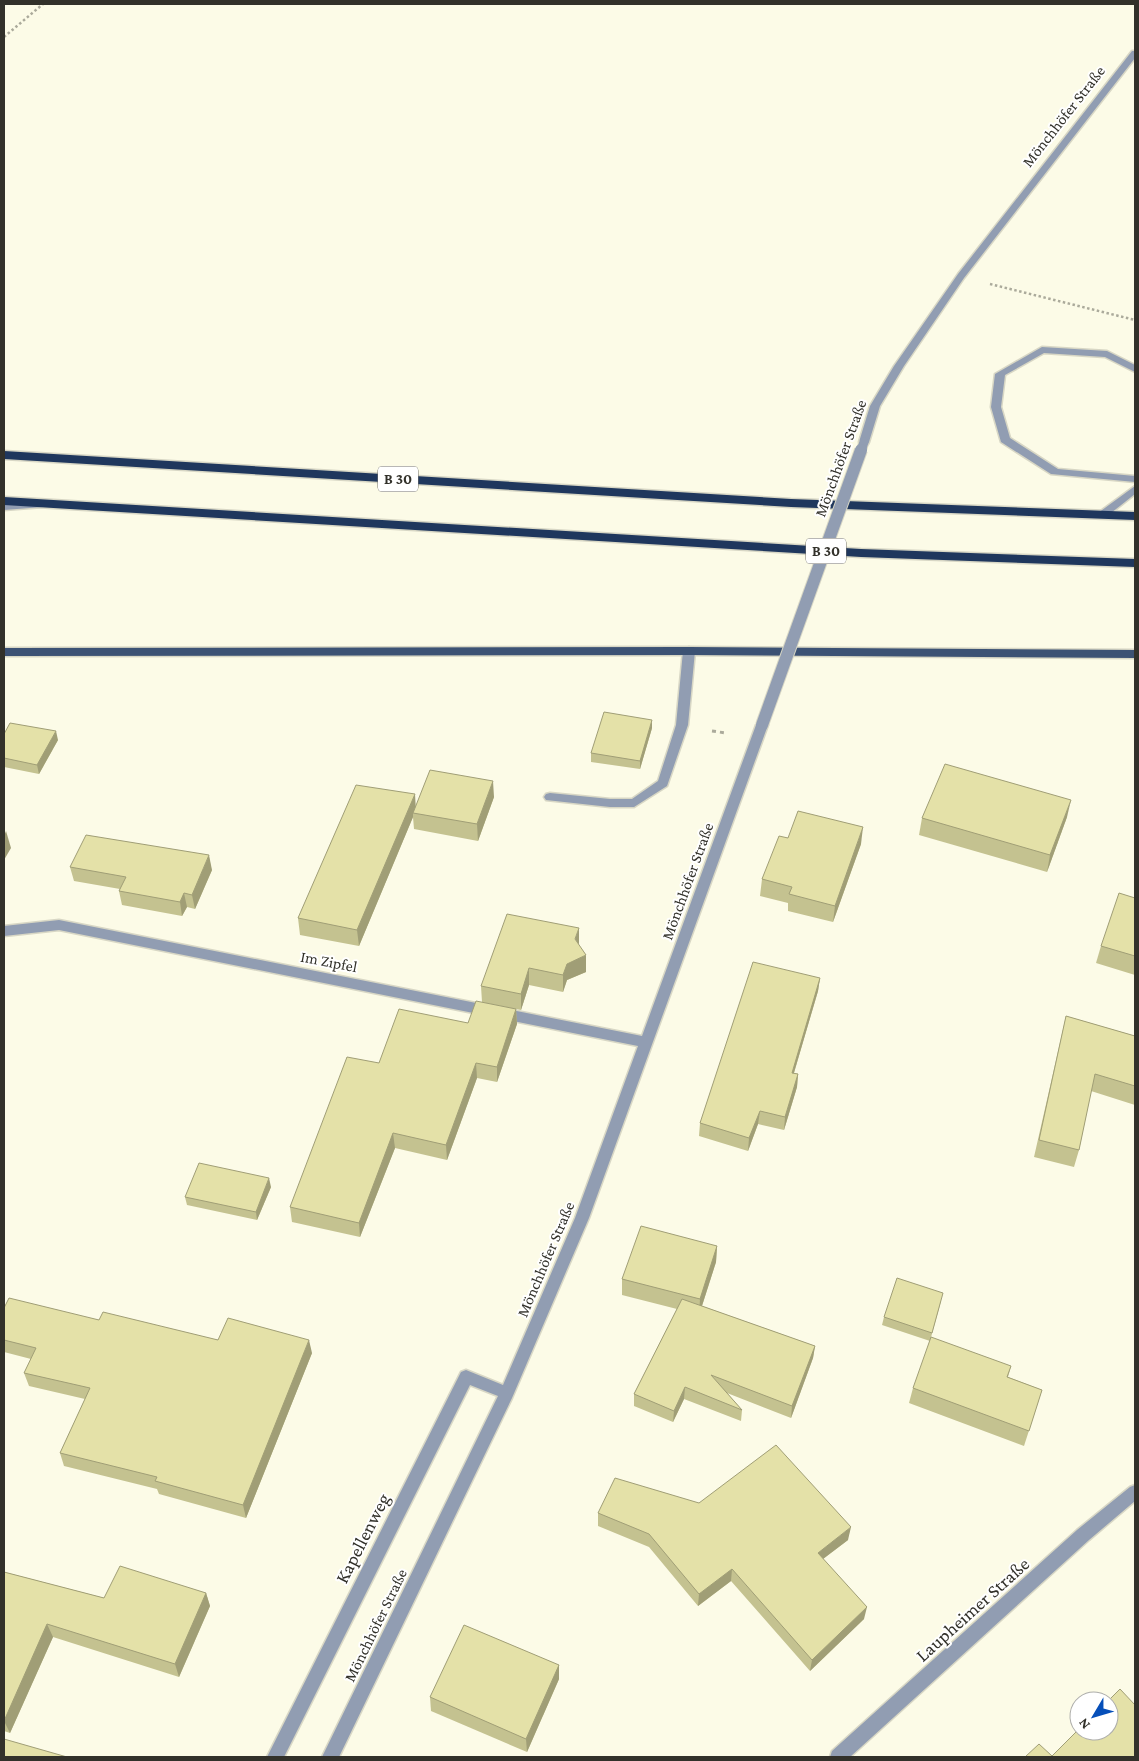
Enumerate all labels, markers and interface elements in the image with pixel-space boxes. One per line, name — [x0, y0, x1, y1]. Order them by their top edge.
street label: Mönchhöfer Straße — [1019, 62, 1108, 170]
street label: Mönchhöfer Straße — [811, 397, 870, 519]
road number: B 30 — [378, 466, 418, 492]
road number: B 30 — [806, 538, 846, 564]
street label: Mönchhöfer Straße — [658, 820, 717, 942]
street label: Im Zipfel — [299, 948, 359, 976]
street label: Mönchhöfer Straße — [514, 1199, 577, 1319]
street label: Kapellenweg — [331, 1490, 394, 1587]
street label: Laupheimer Straße — [911, 1553, 1033, 1666]
street label: Mönchhöfer Straße — [341, 1566, 410, 1684]
north arrow — [1069, 1691, 1119, 1741]
text: N — [1074, 1715, 1093, 1733]

